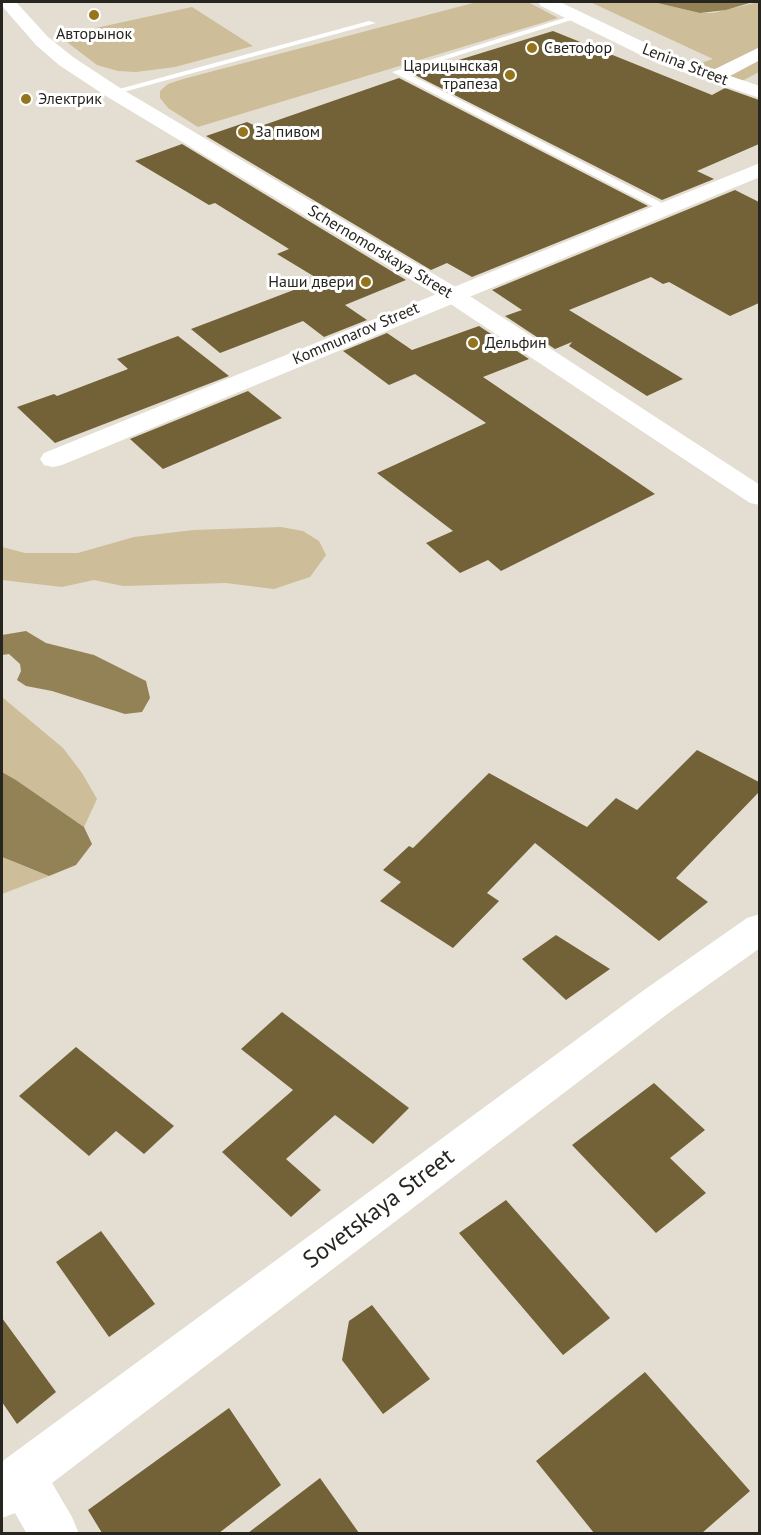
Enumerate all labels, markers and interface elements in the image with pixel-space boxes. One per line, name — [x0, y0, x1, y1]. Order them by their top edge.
marker: Авторынок — [87, 8, 101, 22]
place label: Авторынок — [56, 24, 132, 44]
place label: Светофор — [544, 38, 612, 58]
street label: Lenina Street — [639, 40, 731, 90]
marker: Светофор — [525, 41, 539, 55]
place label: Царицынская трапеза — [403, 56, 498, 94]
marker: Царицынская трапеза — [503, 68, 517, 82]
place label: Электрик — [38, 89, 102, 109]
marker: Электрик — [19, 92, 33, 106]
place label: За пивом — [255, 122, 320, 142]
marker: За пивом — [236, 125, 250, 139]
street label: Sсhernomorskaya Street — [304, 201, 456, 303]
place label: Наши двери — [268, 272, 354, 292]
marker: Наши двери — [359, 275, 373, 289]
street label: Kommunarov Street — [290, 299, 422, 369]
place label: Дельфин — [485, 333, 547, 353]
marker: Дельфин — [466, 336, 480, 350]
street label: Sovetskaya Street — [298, 1143, 460, 1275]

